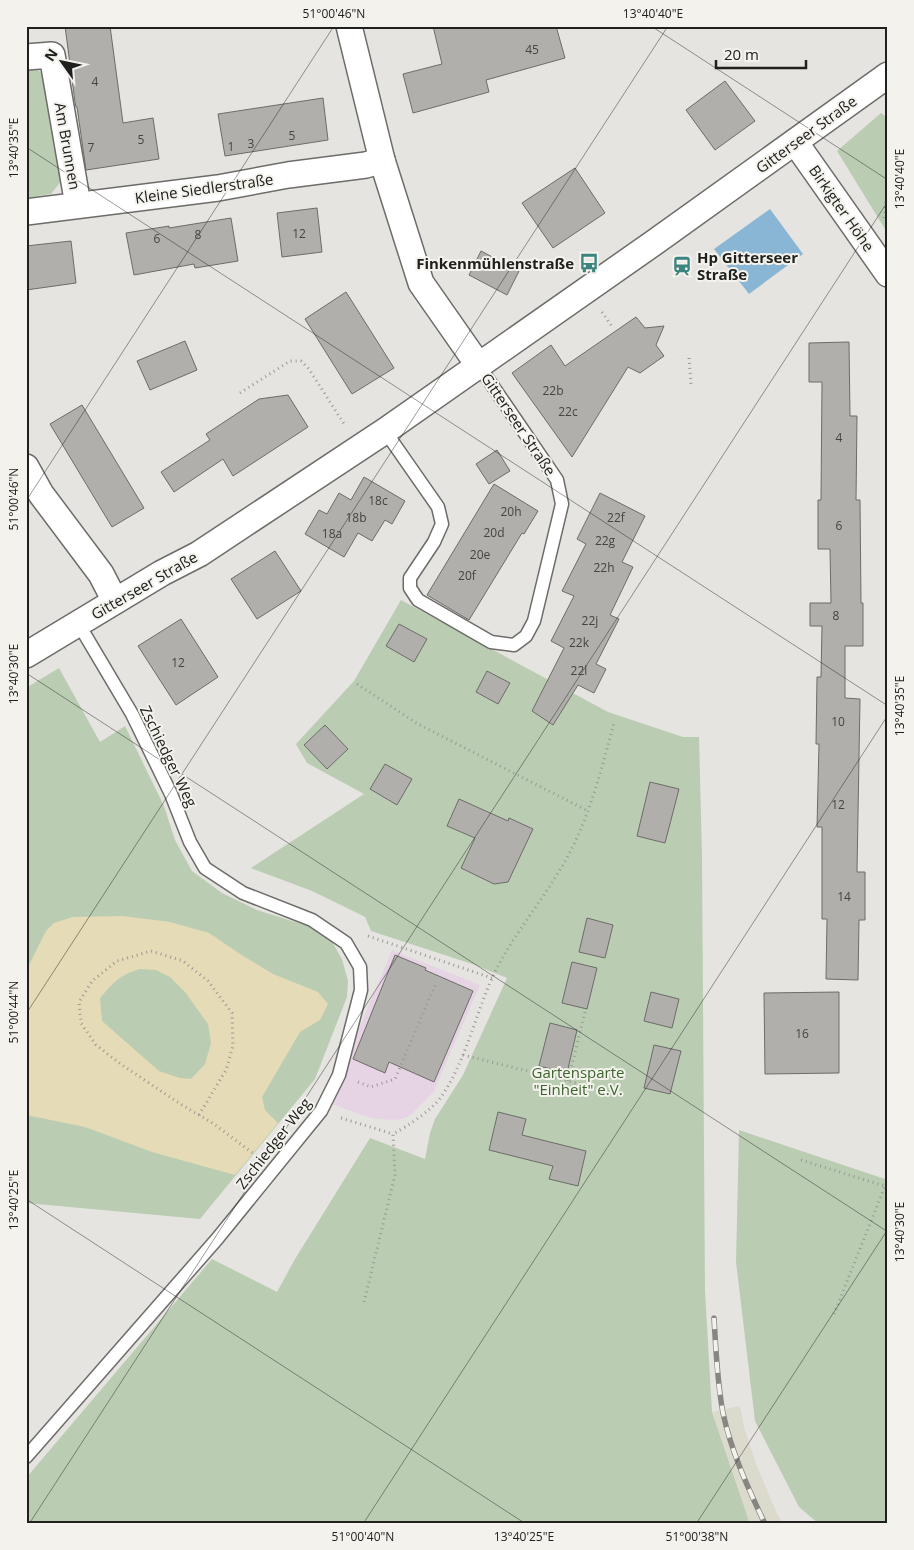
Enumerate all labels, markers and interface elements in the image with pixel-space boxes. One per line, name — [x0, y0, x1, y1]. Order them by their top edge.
text: 51°00'46"N — [303, 5, 365, 22]
text: 13°40'40"E — [623, 5, 683, 22]
north arrow — [38, 38, 88, 88]
scale bar — [716, 38, 806, 70]
house number: 45 — [525, 41, 539, 58]
text: 20 m — [724, 44, 759, 64]
text: N — [40, 45, 62, 65]
house number: 4 — [92, 73, 99, 90]
street label: Gitterseer Straße — [752, 91, 860, 177]
street label: Am Brunnen — [50, 101, 86, 191]
text: 13°40'35"E — [5, 118, 22, 178]
house number: 5 — [289, 127, 296, 144]
house number: 5 — [138, 131, 145, 148]
house number: 3 — [248, 135, 255, 152]
house number: 1 — [228, 138, 234, 155]
house number: 7 — [88, 139, 95, 156]
text: 13°40'40"E — [891, 149, 908, 209]
street label: Birkigter Höhe — [805, 161, 879, 255]
street label: Kleine Siedlerstraße — [134, 168, 274, 208]
house number: 12 — [292, 225, 306, 242]
house number: 8 — [195, 226, 202, 243]
house number: 6 — [154, 230, 161, 247]
place label: Hp Gitterseer Straße — [697, 247, 798, 284]
bus stop icon: Finkenmühlenstraße — [578, 252, 600, 274]
place label: Finkenmühlenstraße — [416, 253, 574, 273]
station icon: Hp Gitterseer Straße — [671, 255, 693, 277]
street label: Gitterseer Straße — [477, 369, 561, 479]
house number: 22b — [542, 382, 564, 399]
house number: 22c — [558, 403, 578, 420]
house number: 4 — [836, 429, 843, 446]
text: 51°00'46"N — [5, 468, 22, 530]
house number: 18c — [368, 492, 388, 509]
house number: 20h — [500, 503, 522, 520]
house number: 18b — [345, 509, 367, 526]
house number: 22f — [607, 509, 626, 526]
house number: 6 — [836, 517, 843, 534]
house number: 20d — [483, 524, 505, 541]
house number: 18a — [322, 525, 342, 542]
house number: 22g — [595, 532, 616, 549]
street label: Gitterseer Straße — [87, 546, 201, 624]
house number: 20e — [470, 546, 490, 563]
house number: 22h — [593, 559, 615, 576]
house number: 20f — [458, 567, 477, 584]
house number: 8 — [833, 607, 840, 624]
house number: 22j — [582, 612, 598, 629]
house number: 22k — [569, 634, 590, 651]
text: 13°40'30"E — [5, 644, 22, 704]
house number: 12 — [171, 654, 185, 671]
house number: 22l — [571, 662, 587, 679]
text: 13°40'35"E — [891, 676, 908, 736]
street label: Zschiedger Weg — [136, 702, 202, 810]
house number: 10 — [831, 713, 845, 730]
house number: 12 — [831, 796, 845, 813]
house number: 14 — [837, 888, 851, 905]
text: 51°00'44"N — [5, 981, 22, 1043]
house number: 16 — [795, 1025, 809, 1042]
park label: Gartensparte "Einheit" e.V. — [532, 1062, 624, 1099]
street label: Zschiedger Weg — [231, 1093, 315, 1193]
text: 13°40'25"E — [5, 1170, 22, 1230]
text: 13°40'30"E — [891, 1202, 908, 1262]
text: 51°00'40"N — [332, 1528, 394, 1545]
text: 13°40'25"E — [494, 1528, 554, 1545]
text: 51°00'38"N — [666, 1528, 728, 1545]

